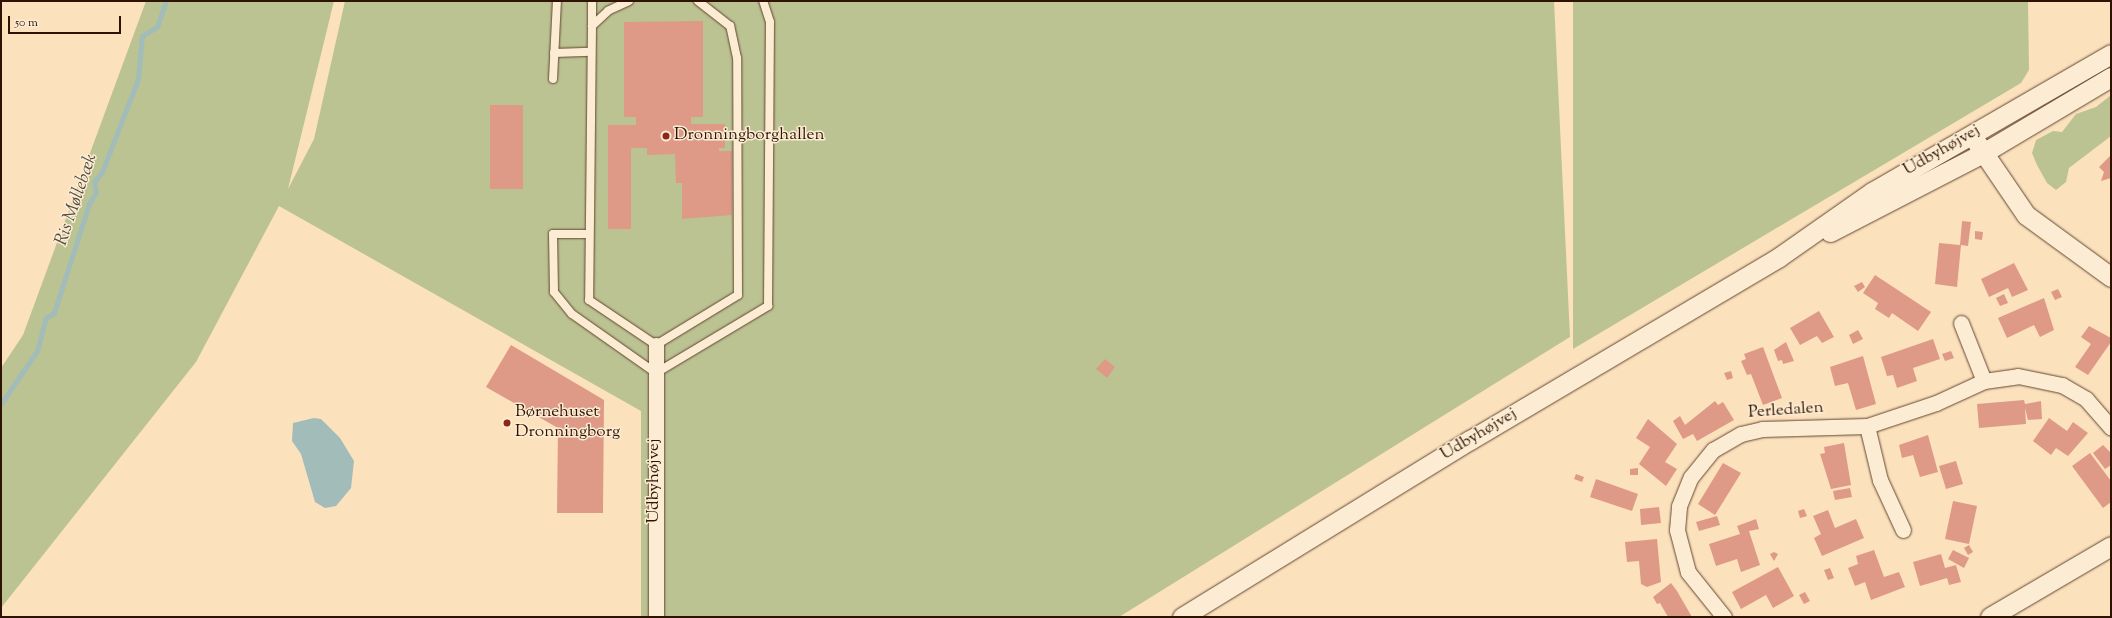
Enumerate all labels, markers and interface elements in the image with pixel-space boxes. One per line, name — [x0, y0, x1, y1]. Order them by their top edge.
scale bar — [10, 8, 123, 34]
text: 50 m — [15, 14, 38, 32]
street label: Udbyhøjvej — [1900, 121, 1984, 181]
place label: Dronningborghallen — [674, 126, 824, 146]
marker: Dronningborghallen — [661, 131, 671, 141]
water label: Ris Møllebæk — [51, 151, 103, 249]
street label: Perledalen — [1748, 398, 1824, 424]
place label: Børnehuset Dronningborg — [515, 403, 620, 443]
street label: Udbyhøjvej — [1437, 404, 1521, 466]
marker: Børnehuset Dronningborg — [502, 418, 512, 428]
street label: Udbyhøjvej — [645, 438, 665, 524]

